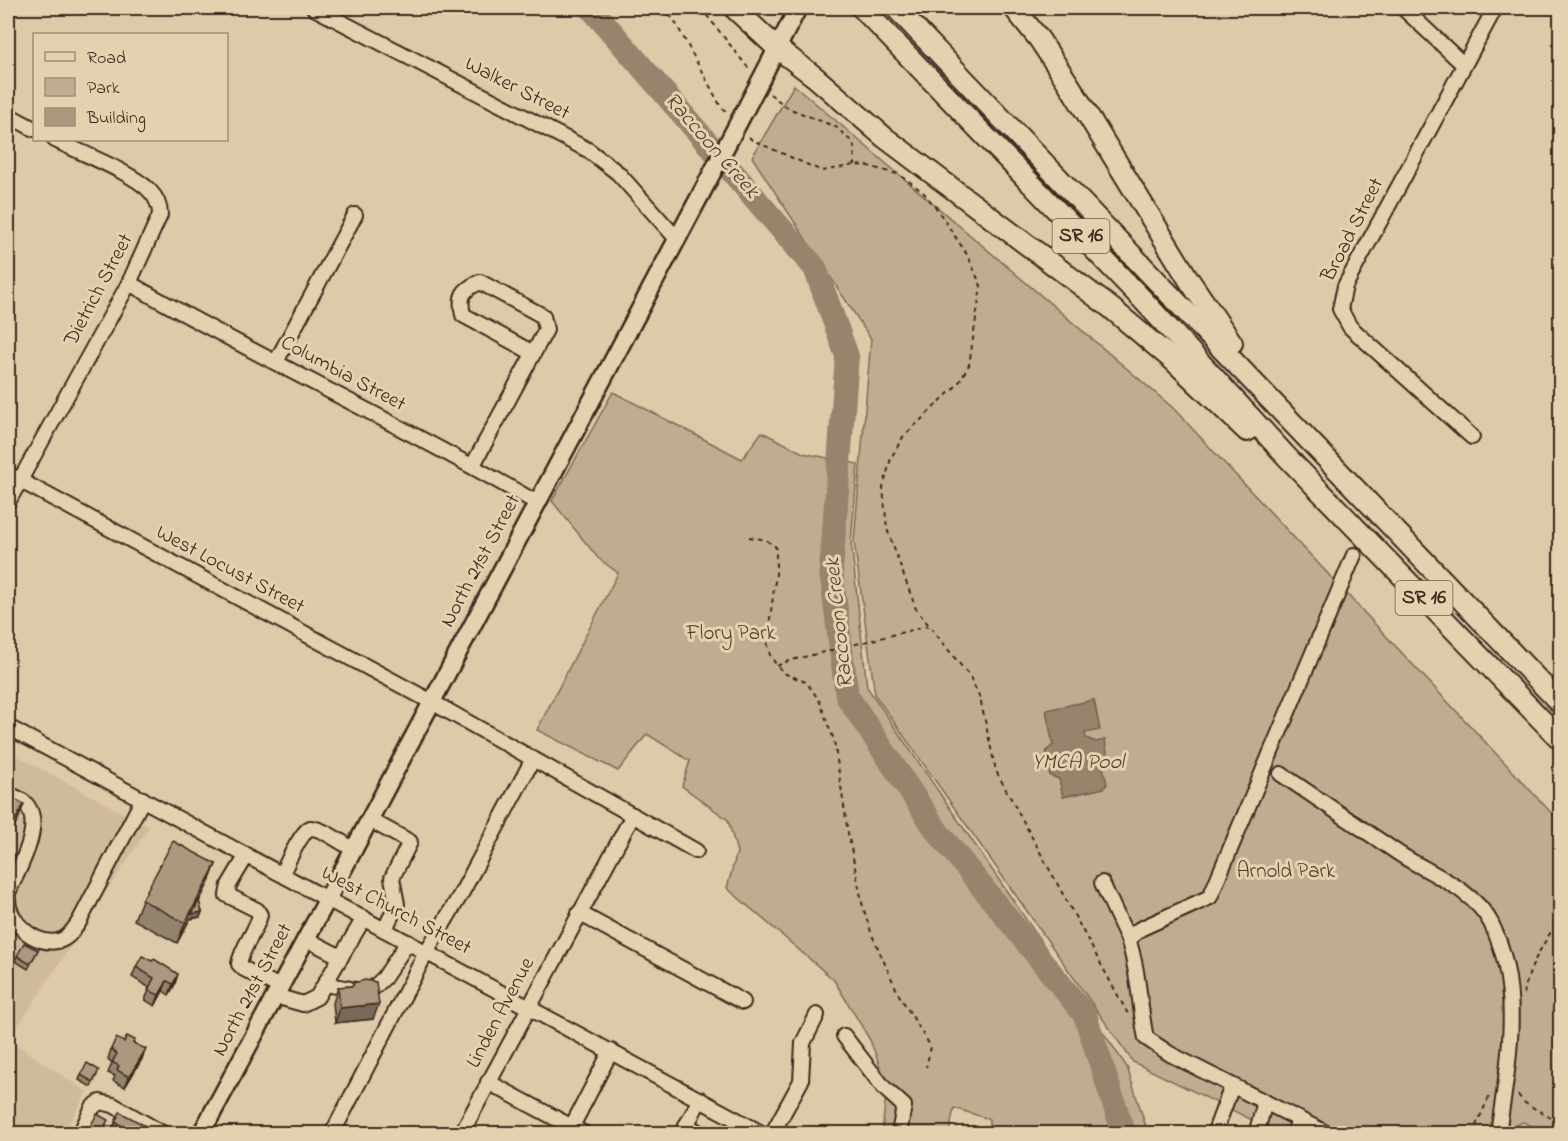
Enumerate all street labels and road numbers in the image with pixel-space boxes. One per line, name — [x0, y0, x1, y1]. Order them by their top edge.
street label: Walker Street — [459, 50, 575, 128]
street label: Broad Street — [1314, 173, 1392, 288]
road number: SR 16 — [1052, 219, 1110, 253]
street label: Dietrich Street — [56, 228, 141, 352]
street label: Columbia Street — [275, 328, 411, 420]
street label: North 21st Street — [433, 489, 529, 633]
street label: West Locust Street — [150, 518, 310, 622]
road number: SR 16 — [1396, 581, 1452, 615]
street label: West Church Street — [316, 859, 476, 963]
street label: North 21st Street — [205, 918, 301, 1062]
street label: Linden Avenue — [459, 952, 543, 1074]

